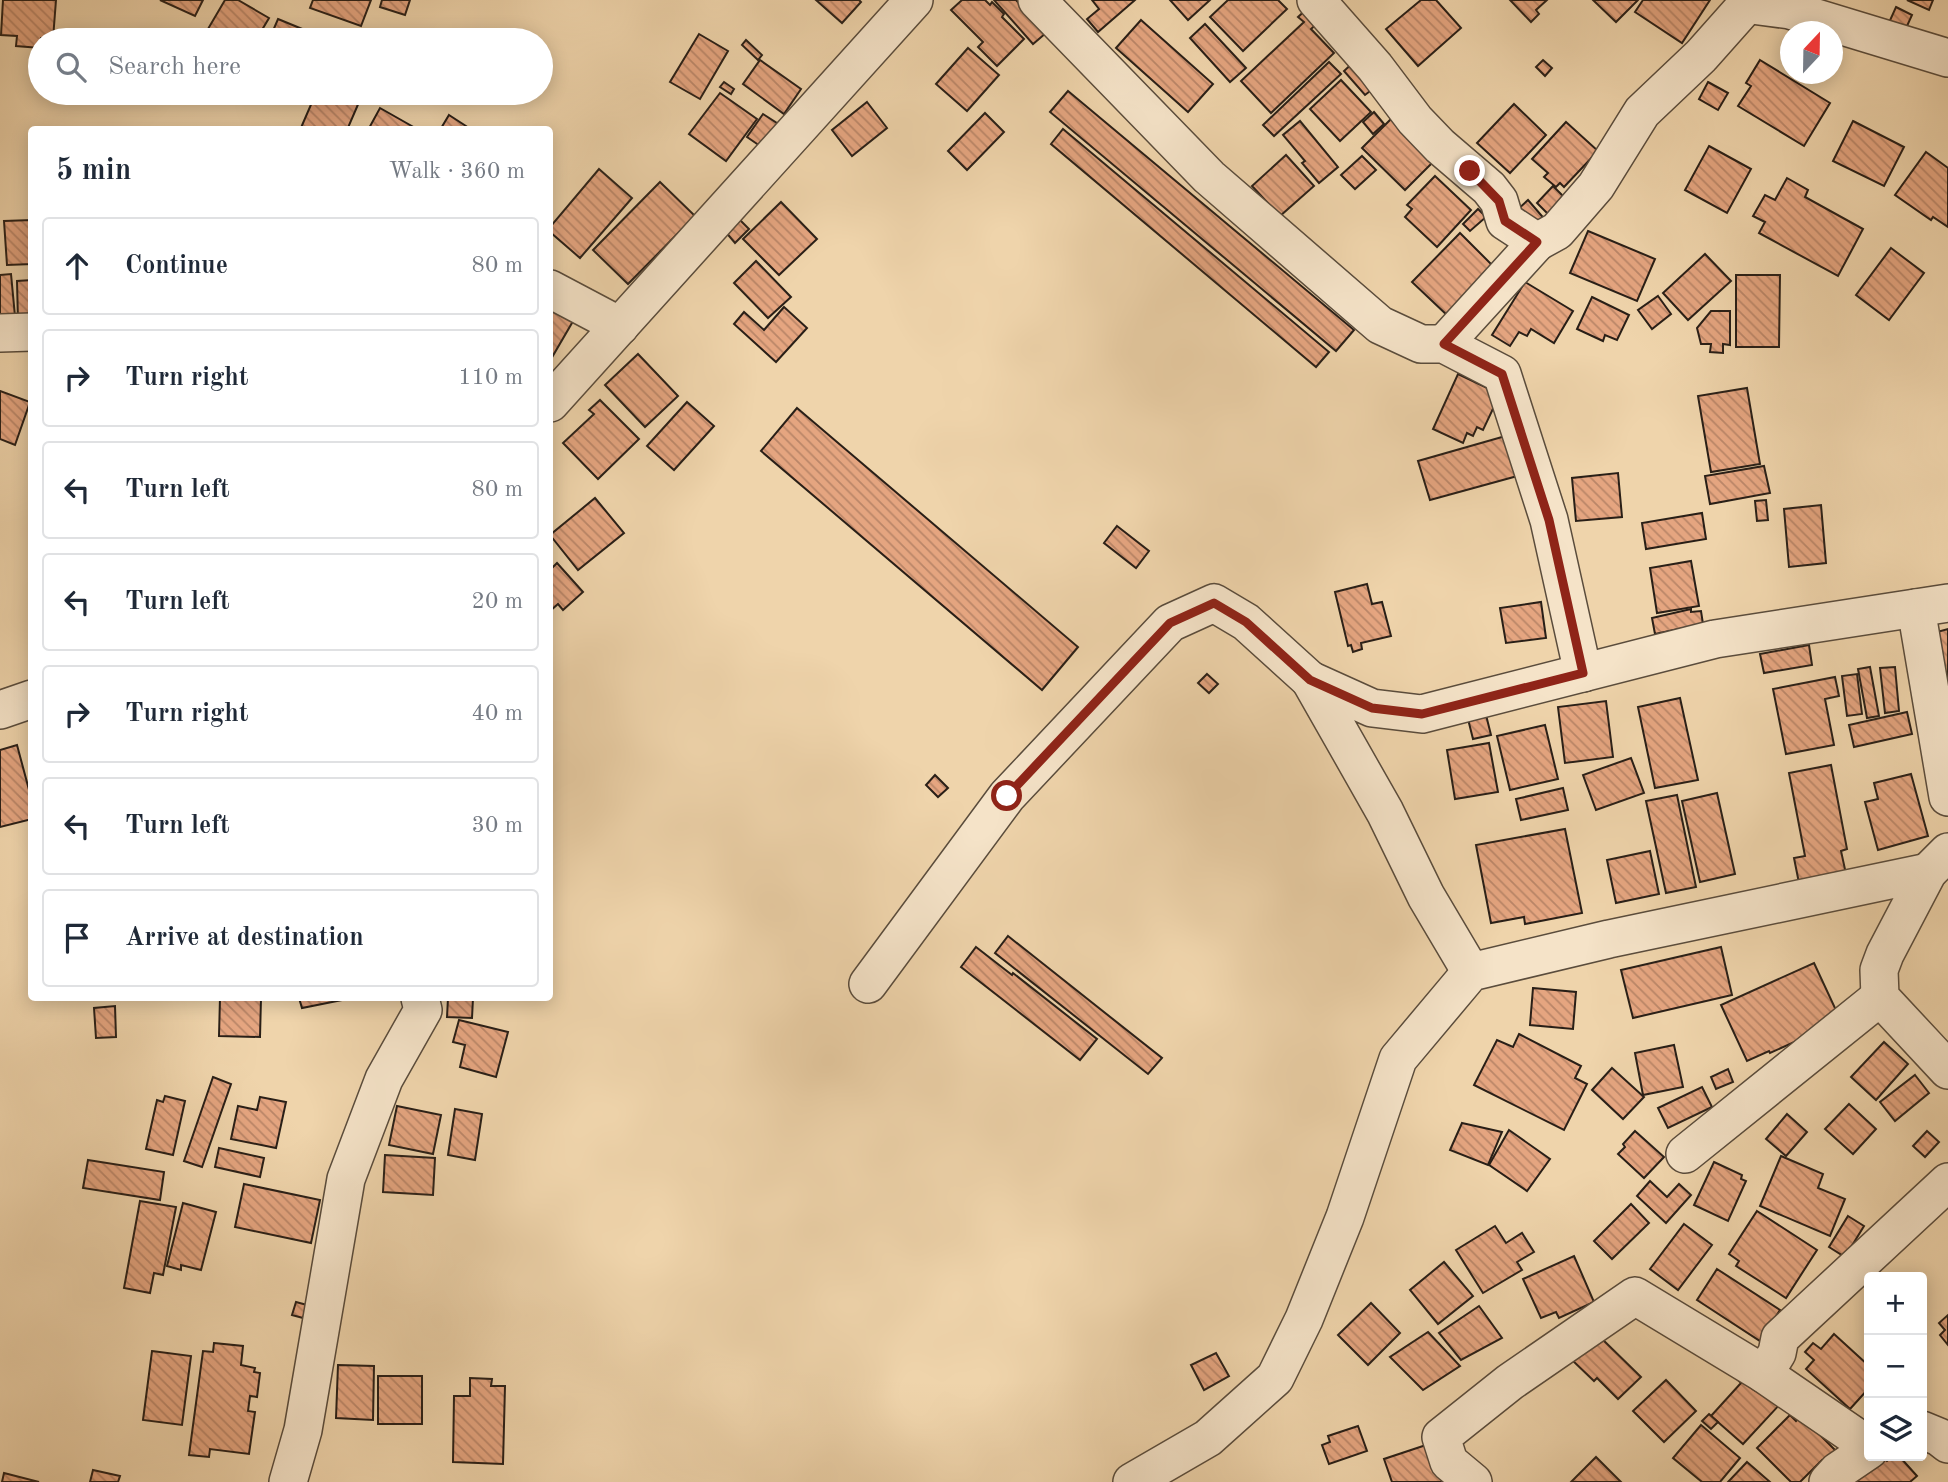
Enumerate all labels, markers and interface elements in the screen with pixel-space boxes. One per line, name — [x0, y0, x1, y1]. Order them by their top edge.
north arrow — [1780, 21, 1843, 84]
search box — [28, 28, 553, 105]
icon: search — [52, 48, 90, 86]
text: Search here — [108, 54, 241, 80]
route end — [1454, 155, 1485, 186]
text: 5 min — [56, 156, 131, 186]
text: Walk · 360 m — [389, 160, 525, 183]
icon: ahead — [58, 247, 96, 285]
text: Continue — [125, 253, 228, 279]
text: 80 m — [472, 254, 523, 277]
icon: right — [58, 359, 96, 397]
text: Turn right — [125, 365, 248, 391]
text: 110 m — [458, 366, 523, 389]
icon: left — [58, 471, 96, 509]
text: Turn left — [125, 477, 230, 503]
text: 80 m — [472, 478, 523, 501]
icon: left — [58, 583, 96, 621]
text: Turn left — [125, 589, 230, 615]
text: 20 m — [472, 590, 523, 613]
icon: right — [58, 695, 96, 733]
text: Turn right — [125, 701, 248, 727]
text: 40 m — [472, 702, 523, 725]
route start — [991, 780, 1022, 811]
icon: left — [58, 807, 96, 845]
text: Turn left — [125, 813, 230, 839]
text: 30 m — [472, 814, 523, 837]
icon: arrive — [58, 919, 96, 957]
text: Arrive at destination — [125, 925, 364, 951]
map controls — [1864, 1272, 1927, 1461]
button: + — [1864, 1272, 1927, 1335]
button: − — [1864, 1335, 1927, 1398]
button: layers — [1864, 1398, 1927, 1461]

